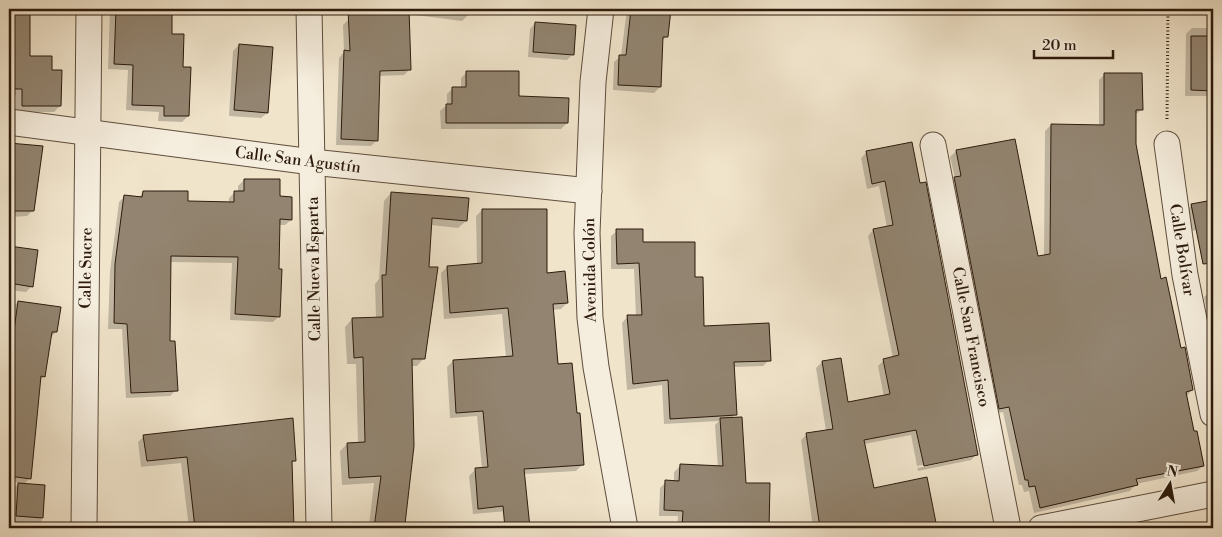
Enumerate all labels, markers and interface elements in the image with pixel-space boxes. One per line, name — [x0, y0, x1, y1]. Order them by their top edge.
scale bar — [1034, 28, 1113, 60]
text: 20 m — [1042, 36, 1077, 55]
street label: Calle San Agustín — [234, 142, 362, 178]
street label: Calle Nueva Esparta — [303, 196, 325, 342]
street label: Calle Bolívar — [1165, 202, 1199, 298]
street label: Avenida Colón — [579, 217, 601, 323]
street label: Calle Sucre — [75, 227, 97, 309]
street label: Calle San Francisco — [948, 265, 994, 409]
north arrow — [1144, 460, 1194, 510]
text: N — [1165, 462, 1179, 482]

